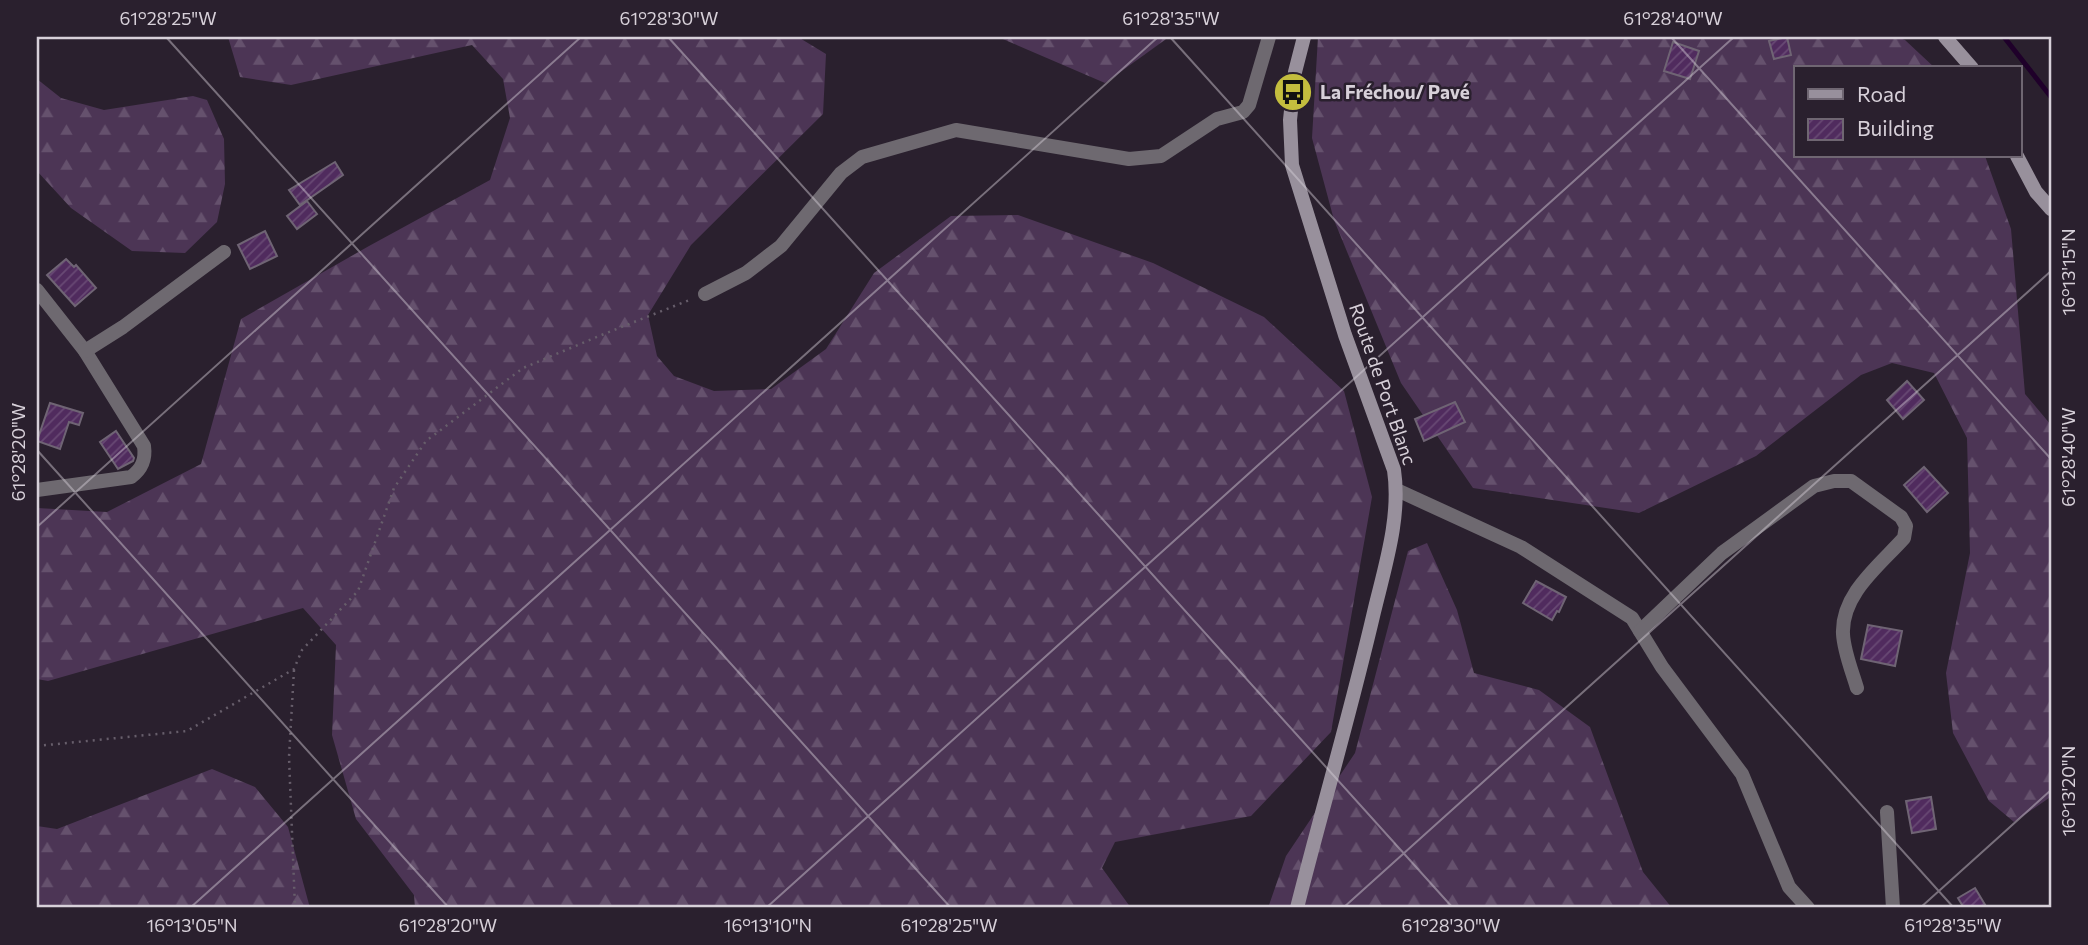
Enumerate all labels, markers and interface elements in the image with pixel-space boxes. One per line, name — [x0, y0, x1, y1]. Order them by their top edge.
text: 61°28'25"W — [119, 7, 217, 29]
text: 61°28'30"W — [620, 7, 718, 29]
text: 61°28'35"W — [1122, 7, 1220, 29]
text: 61°28'40"W — [1623, 7, 1723, 29]
legend — [1794, 66, 2022, 158]
bus stop icon: La Fréchou/ Pavé — [1272, 71, 1314, 113]
place label: La Fréchou/ Pavé — [1320, 80, 1470, 103]
text: Road — [1857, 81, 1906, 106]
text: Building — [1857, 115, 1934, 140]
text: 16°13'15"N — [2057, 229, 2079, 315]
street label: Route de Port Blanc — [1345, 300, 1422, 468]
text: 61°28'20"W — [7, 403, 29, 501]
text: 61°28'40"W — [2057, 407, 2079, 507]
text: 16°13'20"N — [2057, 746, 2079, 836]
text: 16°13'05"N — [147, 914, 238, 936]
text: 61°28'20"W — [399, 914, 497, 936]
text: 16°13'10"N — [724, 914, 812, 936]
text: 61°28'25"W — [900, 914, 998, 936]
text: 61°28'30"W — [1402, 914, 1500, 936]
text: 61°28'35"W — [1904, 914, 2002, 936]

